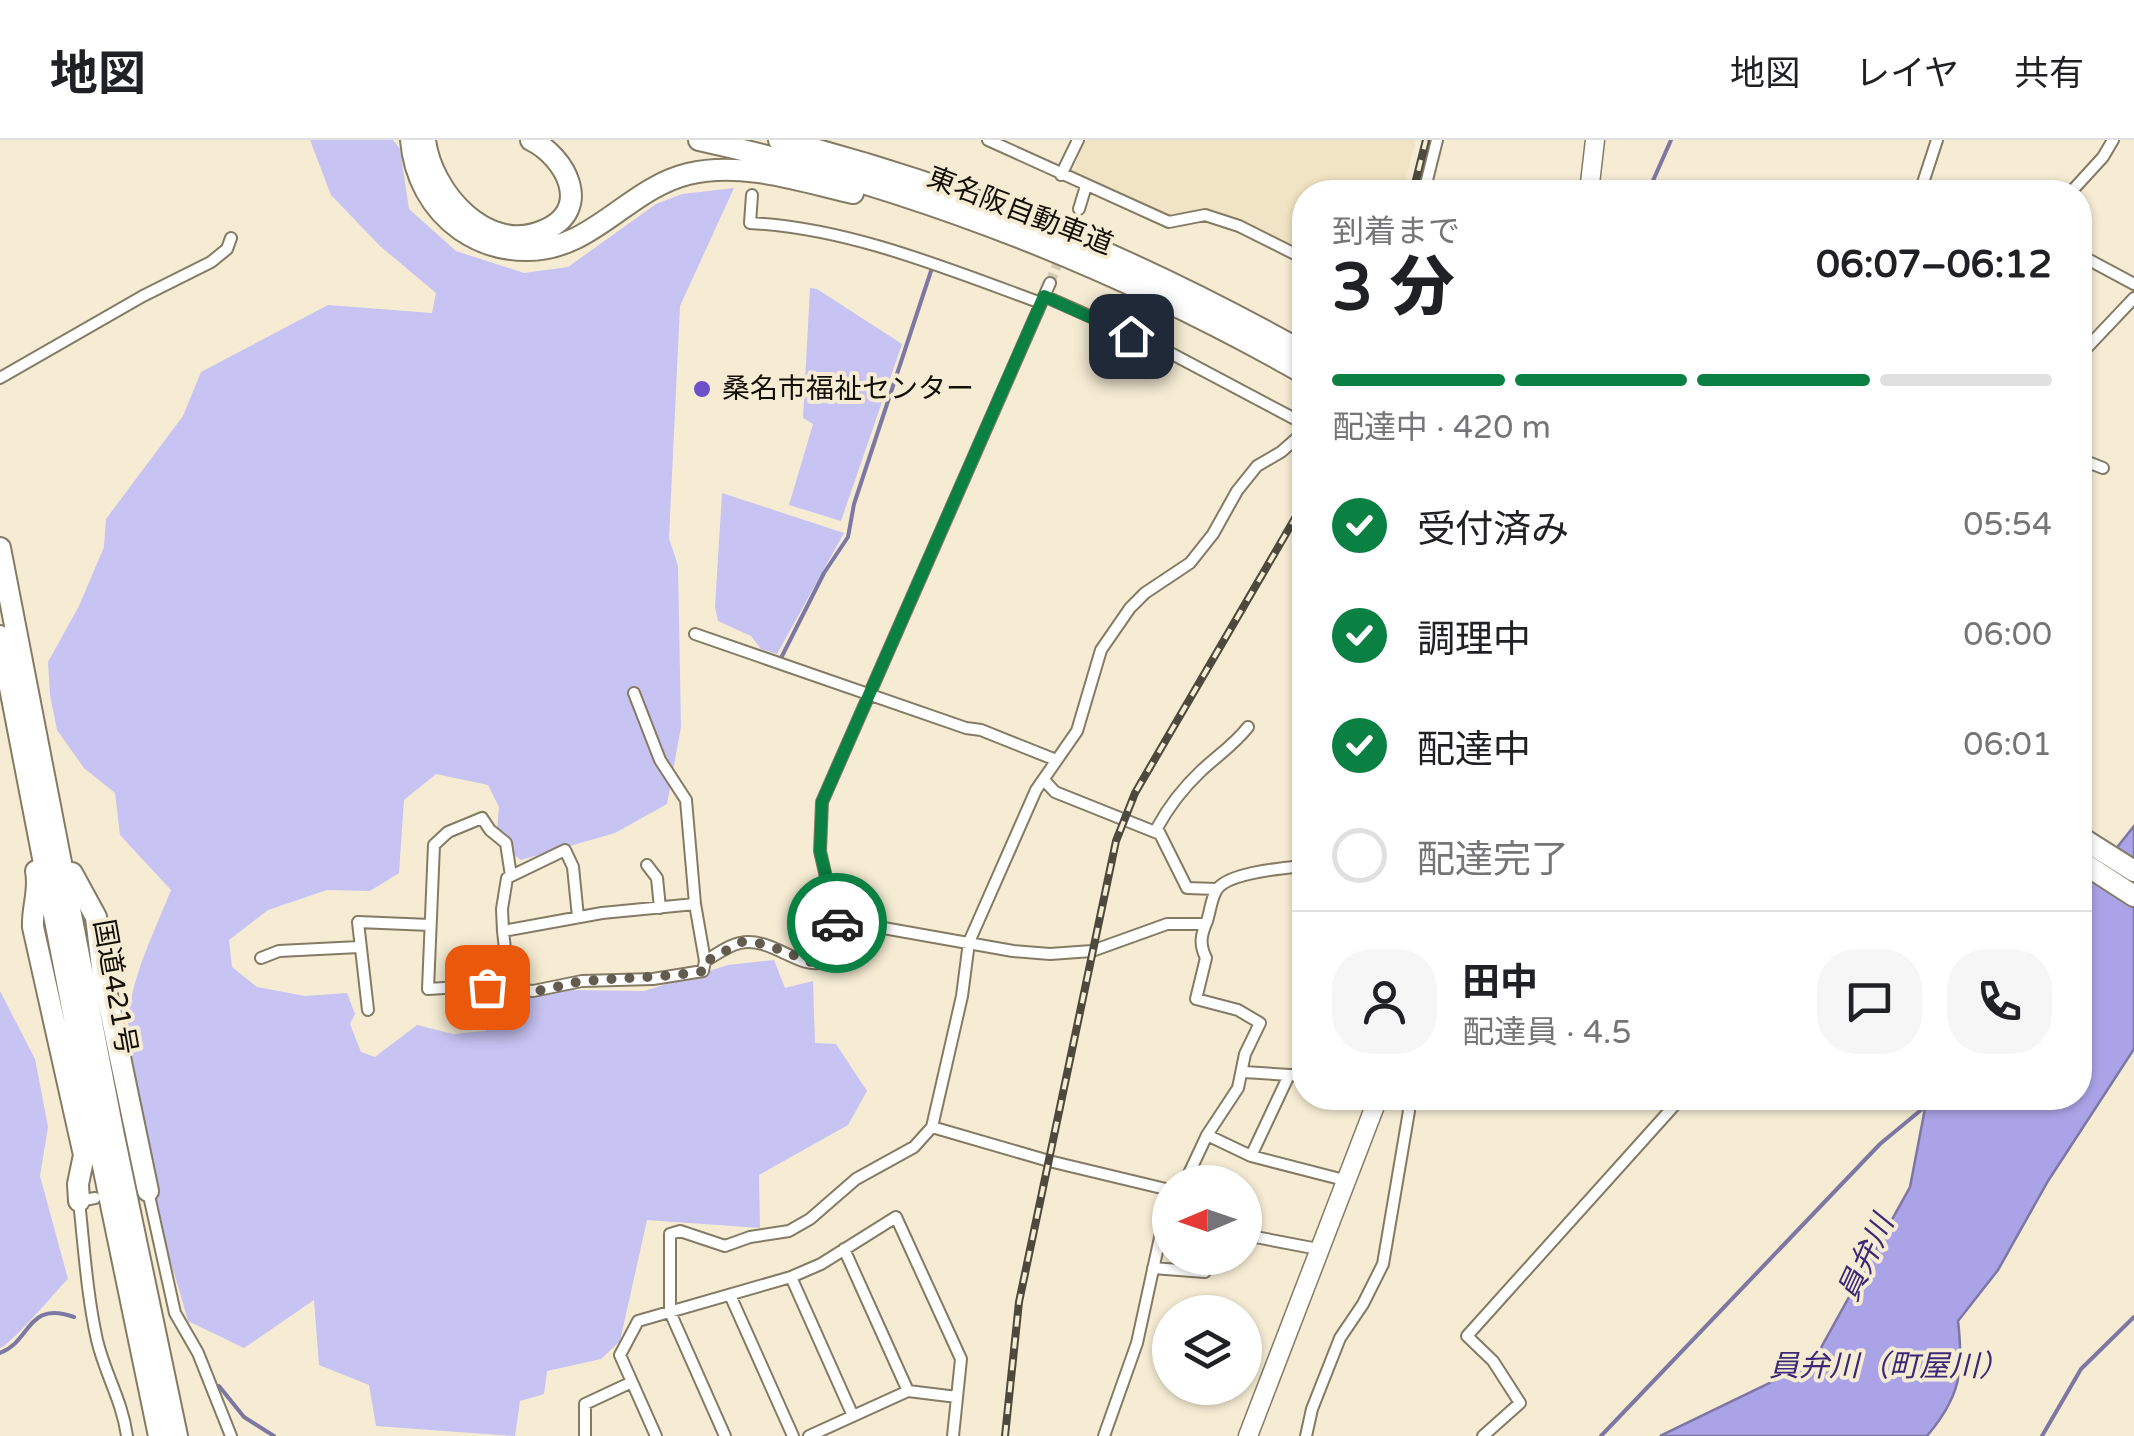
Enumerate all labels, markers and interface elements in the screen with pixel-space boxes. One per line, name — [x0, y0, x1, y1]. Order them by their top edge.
text: 地図 — [50, 46, 146, 104]
text: 地図 — [1730, 53, 1800, 95]
text: レイヤ — [1855, 53, 1959, 95]
text: 共有 — [2014, 53, 2084, 95]
street label: 東名阪自動車道 — [922, 160, 1118, 262]
text: 到着まで — [1332, 213, 1460, 251]
text: 06:07–06:12 — [1816, 242, 2052, 288]
text: 3 分 — [1332, 249, 1455, 328]
pin — [1089, 294, 1174, 379]
icon: home — [1104, 309, 1159, 364]
place label: 桑名市福祉センター — [722, 372, 974, 406]
marker: 桑名市福祉センター — [691, 378, 713, 400]
text: 配達中 · 420 m — [1332, 409, 1551, 447]
icon: check — [1332, 498, 1387, 553]
text: 05:54 — [1963, 506, 2052, 544]
text: 受付済み — [1417, 507, 1569, 553]
icon: check — [1332, 608, 1387, 663]
text: 06:00 — [1963, 616, 2052, 654]
text: 調理中 — [1417, 617, 1531, 663]
icon: check — [1332, 718, 1387, 773]
text: 06:01 — [1963, 726, 2052, 764]
text: 配達中 — [1417, 727, 1531, 773]
text: 配達完了 — [1417, 837, 1569, 883]
courier — [787, 873, 887, 973]
icon: car — [810, 896, 865, 951]
street label: 国道421号 — [86, 917, 144, 1057]
pin — [445, 945, 530, 1030]
button: person — [1332, 949, 1437, 1054]
button: chat — [1817, 949, 1922, 1054]
button: phone — [1947, 949, 2052, 1054]
icon: bag — [460, 960, 515, 1015]
text: 田中 — [1462, 960, 1538, 1006]
text: 配達員 · 4.5 — [1462, 1014, 1631, 1052]
north arrow — [1152, 1165, 1262, 1275]
map controls — [1152, 1165, 1262, 1405]
water label: 員弁川 — [1830, 1207, 1903, 1307]
button: layers — [1152, 1295, 1262, 1405]
water label: 員弁川（町屋川） — [1769, 1348, 2009, 1385]

